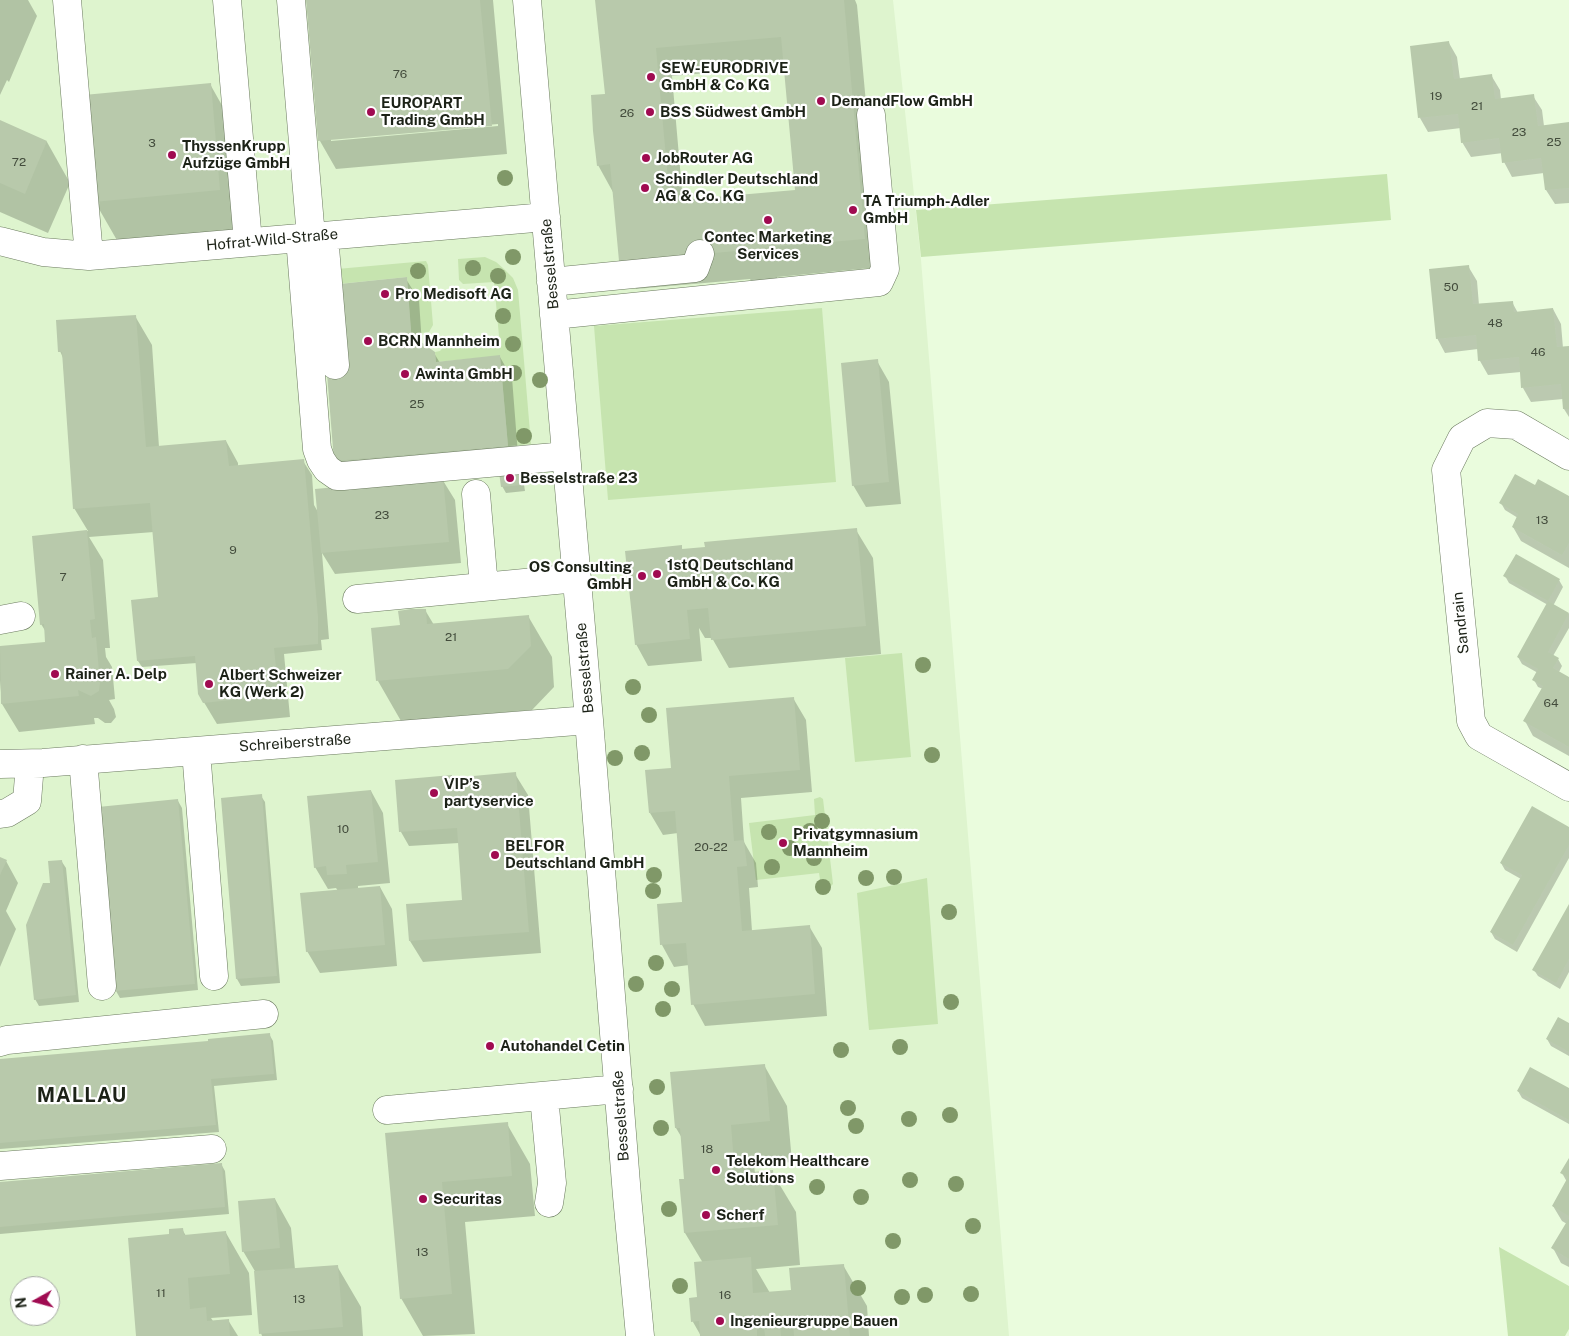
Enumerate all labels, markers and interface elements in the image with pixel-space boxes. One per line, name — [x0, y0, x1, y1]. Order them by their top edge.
place label: SEW-EURODRIVE GmbH & Co KG — [661, 59, 789, 94]
house number: 76 — [393, 67, 407, 81]
marker: SEW-EURODRIVE GmbH & Co KG — [645, 71, 657, 83]
house number: 19 — [1430, 89, 1442, 103]
place label: DemandFlow GmbH — [831, 92, 973, 110]
place label: EUROPART Trading GmbH — [381, 94, 485, 129]
marker: DemandFlow GmbH — [815, 95, 827, 107]
house number: 21 — [1471, 99, 1483, 113]
place label: BSS Südwest GmbH — [660, 103, 806, 121]
marker: EUROPART Trading GmbH — [365, 106, 377, 118]
house number: 26 — [620, 106, 634, 120]
marker: BSS Südwest GmbH — [644, 106, 656, 118]
house number: 23 — [1512, 125, 1526, 139]
house number: 25 — [1547, 135, 1561, 149]
house number: 3 — [148, 136, 156, 150]
place label: ThyssenKrupp Aufzüge GmbH — [182, 137, 290, 172]
marker: ThyssenKrupp Aufzüge GmbH — [166, 149, 178, 161]
place label: JobRouter AG — [656, 149, 753, 167]
marker: JobRouter AG — [640, 152, 652, 164]
house number: 72 — [12, 155, 26, 169]
place label: Schindler Deutschland AG & Co. KG — [655, 170, 818, 205]
marker: Schindler Deutschland AG & Co. KG — [639, 182, 651, 194]
place label: TA Triumph-Adler GmbH — [863, 192, 989, 227]
marker: TA Triumph-Adler GmbH — [847, 204, 859, 216]
marker: Contec Marketing Services — [762, 214, 774, 226]
street label: Besselstraße — [537, 218, 563, 310]
street label: Hofrat-Wild-Straße — [205, 225, 339, 255]
place label: Contec Marketing Services — [704, 228, 832, 263]
house number: 50 — [1443, 280, 1459, 294]
place label: Pro Medisoft AG — [395, 285, 512, 303]
marker: Pro Medisoft AG — [379, 288, 391, 300]
house number: 48 — [1487, 316, 1503, 330]
place label: BCRN Mannheim — [378, 332, 500, 350]
marker: BCRN Mannheim — [362, 335, 374, 347]
house number: 46 — [1530, 345, 1546, 359]
place label: Awinta GmbH — [415, 365, 513, 383]
marker: Awinta GmbH — [399, 368, 411, 380]
house number: 25 — [410, 397, 424, 411]
place label: Besselstraße 23 — [520, 469, 638, 487]
marker: Besselstraße 23 — [504, 472, 516, 484]
house number: 23 — [375, 508, 389, 522]
house number: 13 — [1536, 513, 1548, 527]
house number: 9 — [229, 543, 237, 557]
place label: 1stQ Deutschland GmbH & Co. KG — [667, 556, 793, 591]
place label: OS Consulting GmbH — [529, 558, 632, 593]
marker: 1stQ Deutschland GmbH & Co. KG — [651, 568, 663, 580]
house number: 7 — [59, 570, 67, 584]
marker: OS Consulting GmbH — [636, 570, 648, 582]
street label: Sandrain — [1449, 591, 1473, 655]
street label: Besselstraße — [572, 622, 598, 714]
house number: 21 — [445, 630, 457, 644]
place label: Rainer A. Delp — [65, 665, 167, 683]
place label: Albert Schweizer KG (Werk 2) — [219, 666, 342, 701]
marker: Rainer A. Delp — [49, 668, 61, 680]
marker: Albert Schweizer KG (Werk 2) — [203, 678, 215, 690]
house number: 64 — [1544, 696, 1558, 710]
street label: Schreiberstraße — [238, 730, 352, 756]
place label: VIP’s partyservice — [444, 775, 534, 810]
marker: VIP’s partyservice — [428, 787, 440, 799]
house number: 10 — [337, 822, 349, 836]
place label: Privatgymnasium Mannheim — [793, 825, 918, 860]
place label: BELFOR Deutschland GmbH — [505, 837, 645, 872]
marker: Privatgymnasium Mannheim — [777, 837, 789, 849]
house number: 20-22 — [694, 840, 728, 854]
marker: BELFOR Deutschland GmbH — [489, 849, 501, 861]
place label: Autohandel Cetin — [500, 1037, 625, 1055]
marker: Autohandel Cetin — [484, 1040, 496, 1052]
street label: Besselstraße — [609, 1070, 633, 1162]
district label: MALLAU — [36, 1084, 128, 1108]
house number: 18 — [701, 1142, 713, 1156]
place label: Telekom Healthcare Solutions — [726, 1152, 869, 1187]
marker: Telekom Healthcare Solutions — [710, 1164, 722, 1176]
place label: Securitas — [433, 1190, 502, 1208]
marker: Securitas — [417, 1193, 429, 1205]
place label: Scherf — [716, 1206, 764, 1224]
marker: Scherf — [700, 1209, 712, 1221]
house number: 13 — [416, 1245, 428, 1259]
north arrow — [10, 1276, 60, 1326]
house number: 11 — [156, 1286, 166, 1300]
house number: 16 — [719, 1288, 731, 1302]
house number: 13 — [293, 1292, 305, 1306]
text: N — [12, 1296, 30, 1309]
place label: Ingenieurgruppe Bauen — [730, 1312, 898, 1330]
marker: Ingenieurgruppe Bauen — [714, 1315, 726, 1327]

